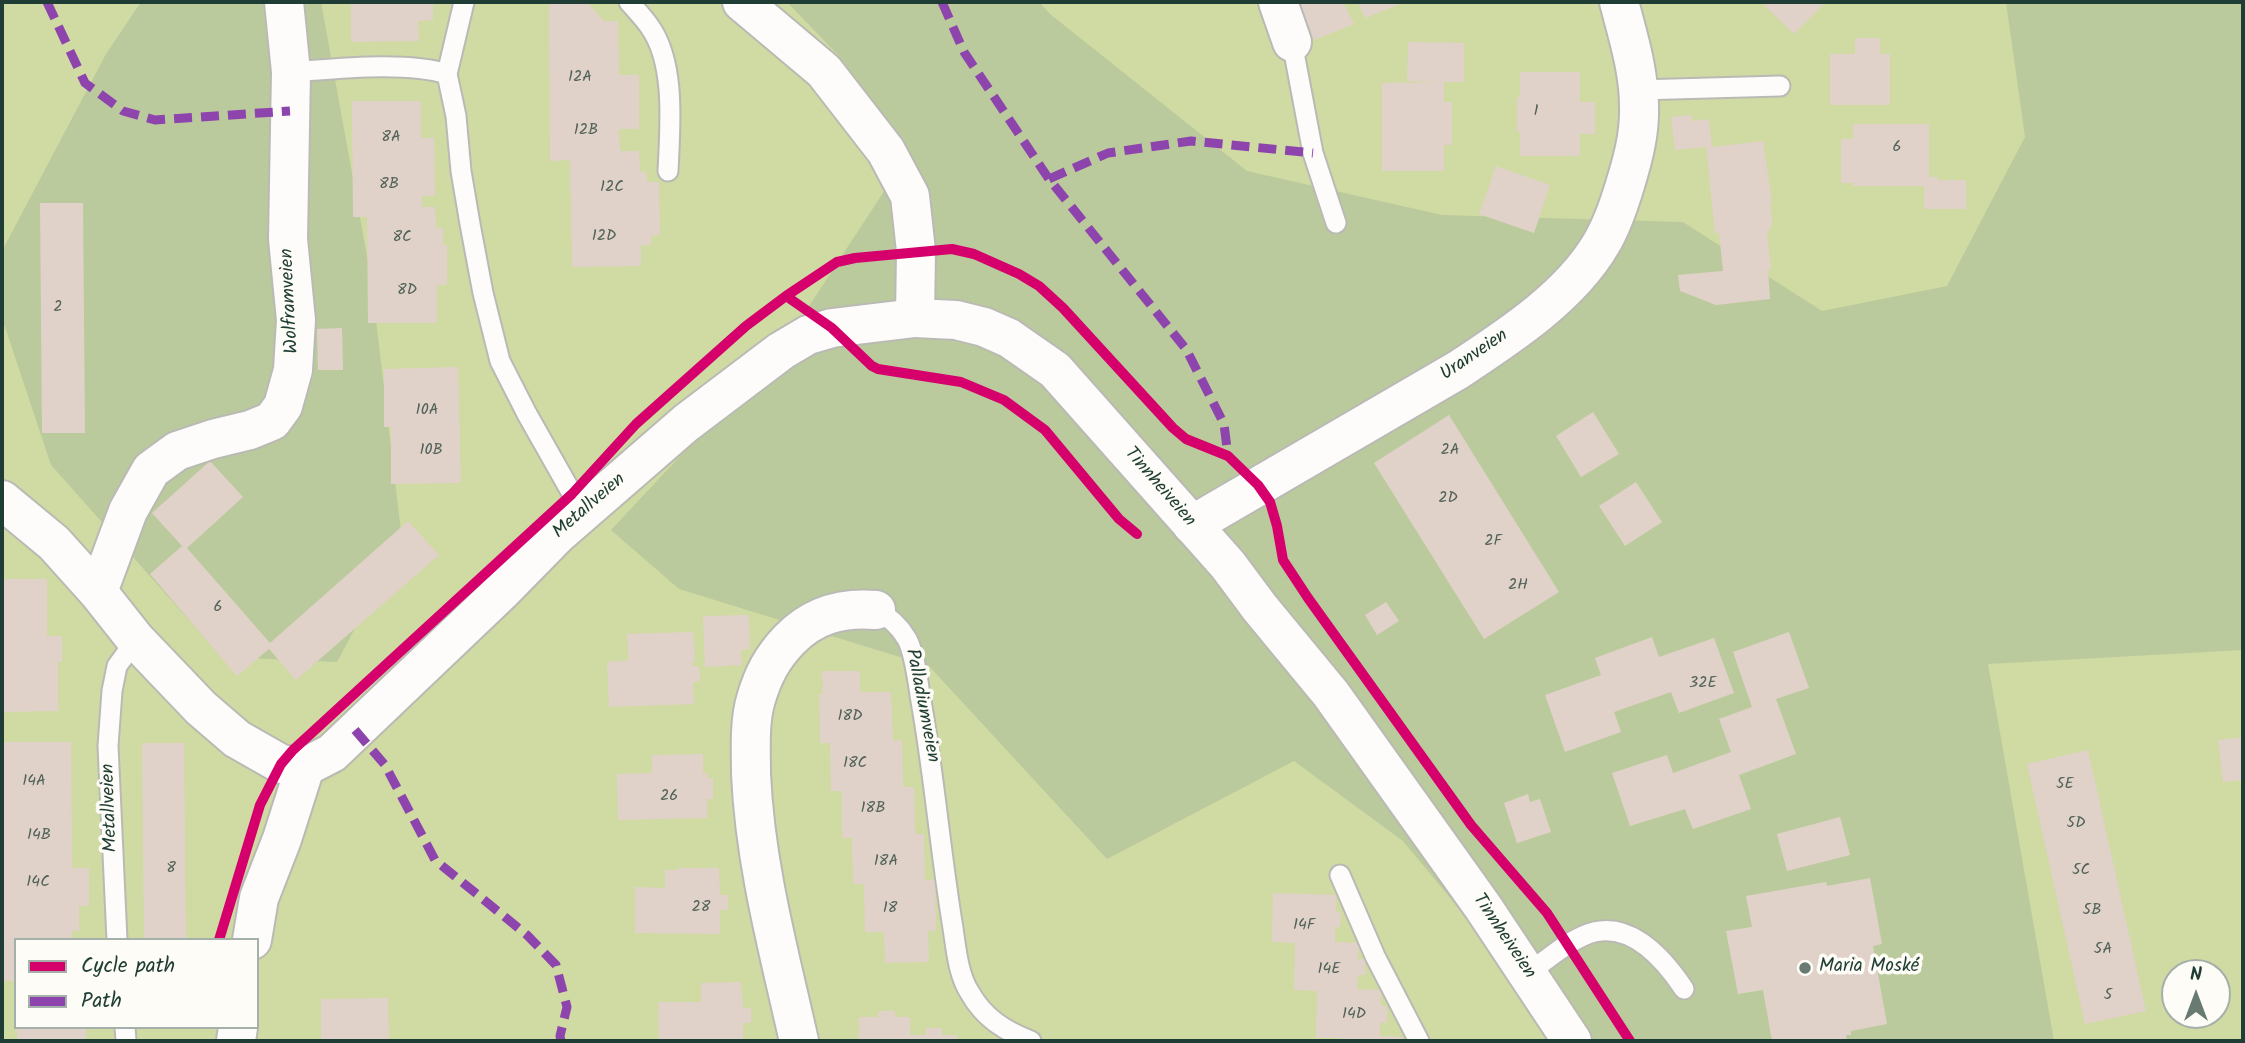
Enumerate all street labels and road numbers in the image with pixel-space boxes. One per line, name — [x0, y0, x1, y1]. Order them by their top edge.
street label: Wolframveien — [277, 248, 305, 354]
street label: Uranveien — [1437, 325, 1513, 387]
street label: Tinnheiveien — [1118, 444, 1200, 532]
street label: Metallveien — [549, 469, 631, 545]
street label: Palladiumveien — [899, 647, 943, 765]
street label: Metallveien — [98, 763, 124, 853]
street label: Tinnheiveien — [1466, 890, 1540, 984]

